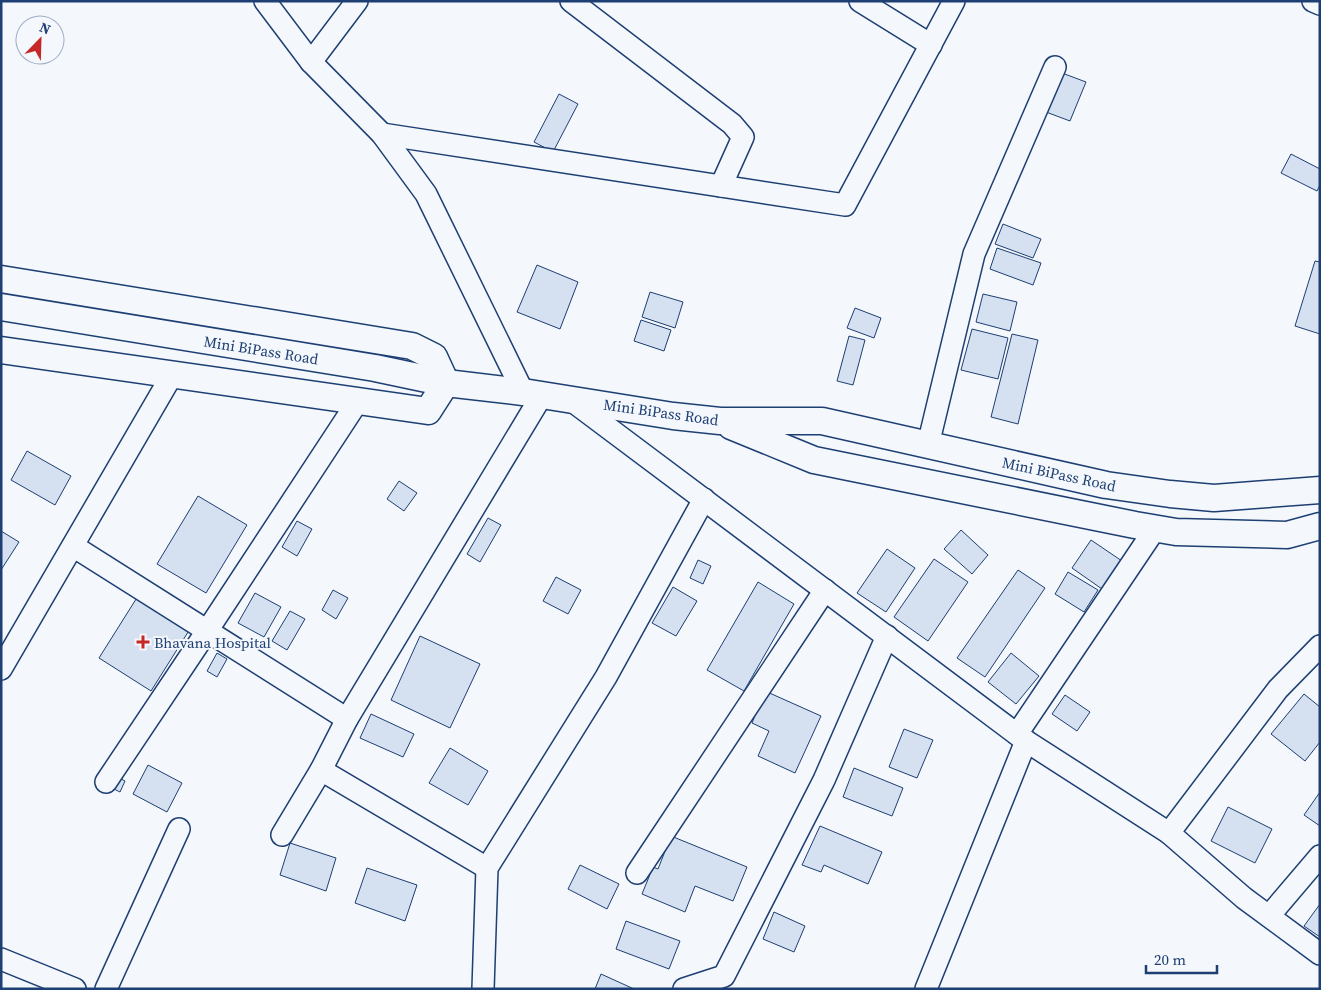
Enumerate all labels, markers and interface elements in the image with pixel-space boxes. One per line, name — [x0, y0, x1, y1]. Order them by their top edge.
north arrow — [15, 15, 65, 65]
text: N — [36, 17, 54, 39]
street label: Mini BiPass Road — [202, 331, 320, 370]
street label: Mini BiPass Road — [602, 394, 720, 431]
street label: Mini BiPass Road — [1000, 452, 1118, 496]
place label: Bhavana Hospital — [154, 632, 272, 653]
marker: Bhavana Hospital — [136, 635, 150, 649]
scale bar — [1146, 942, 1217, 974]
text: 20 m — [1154, 949, 1186, 970]

